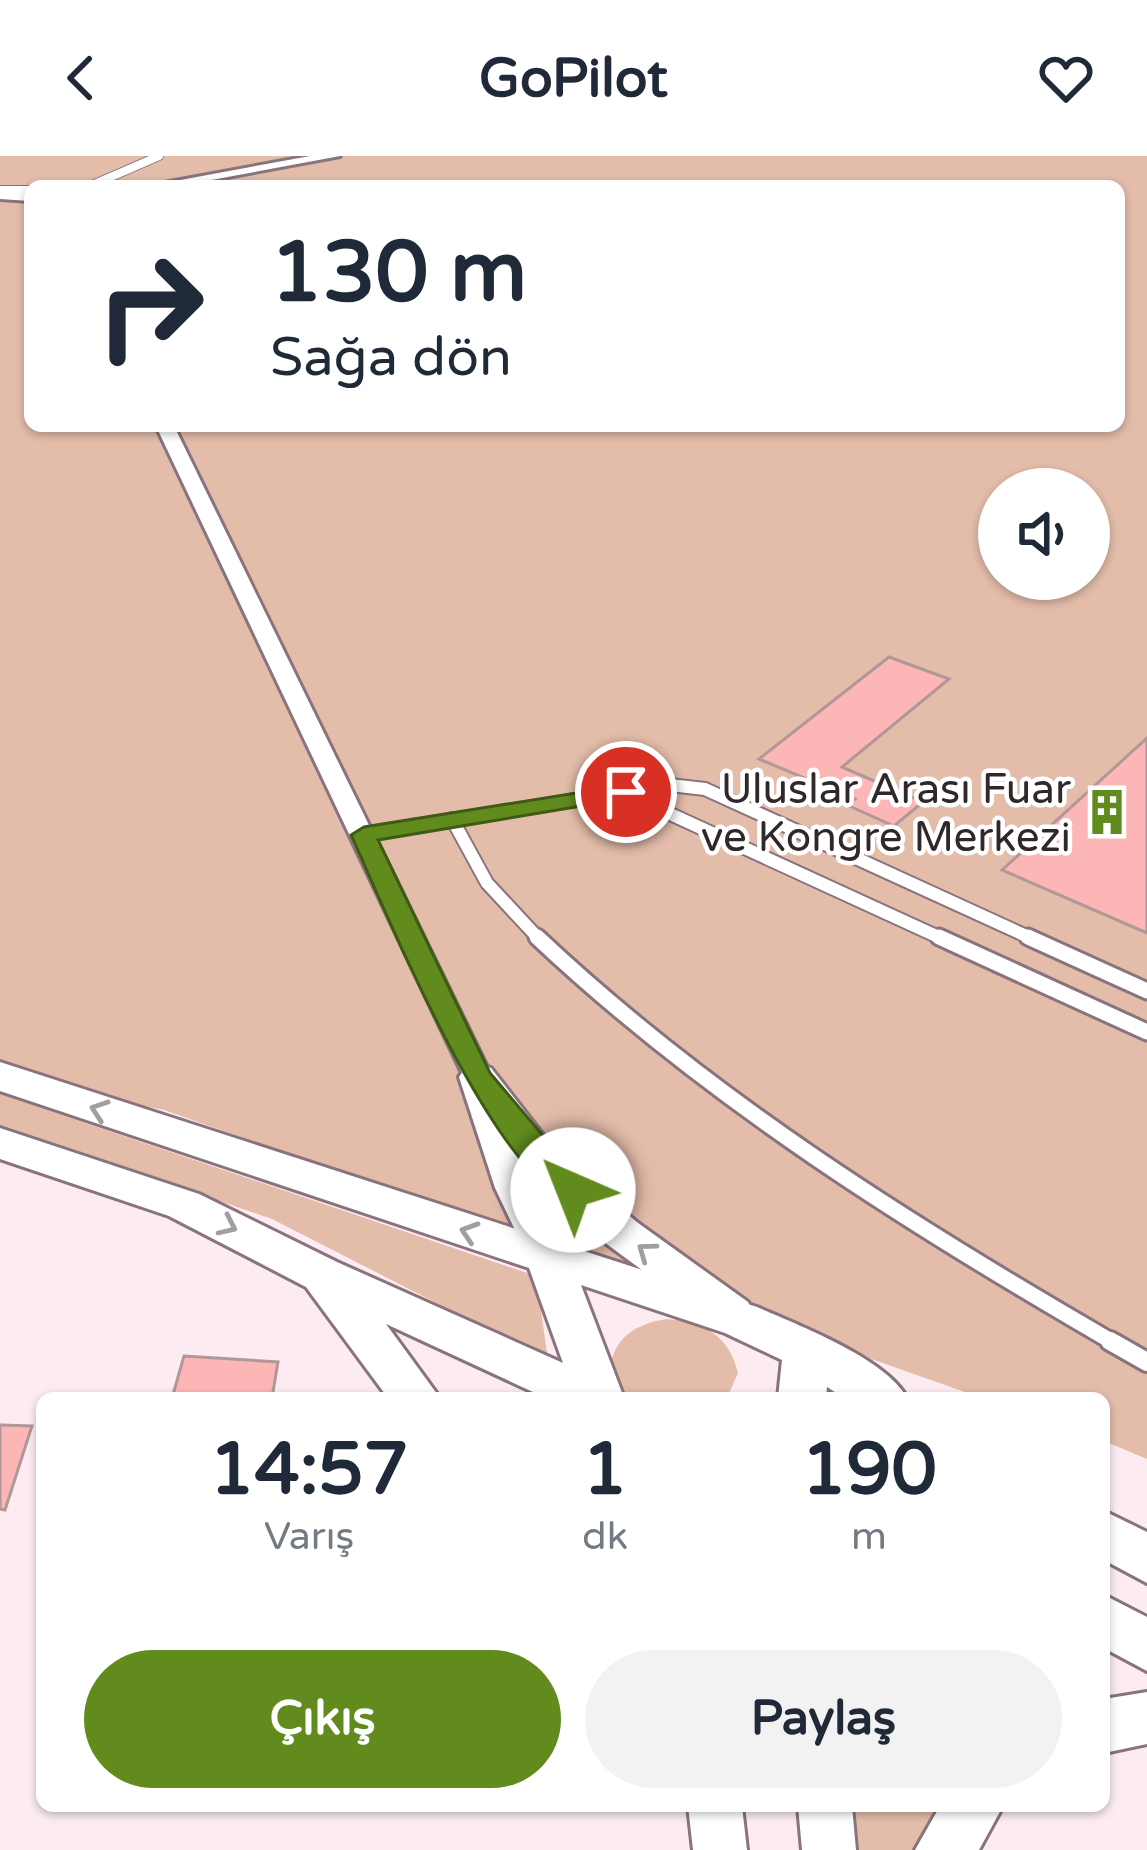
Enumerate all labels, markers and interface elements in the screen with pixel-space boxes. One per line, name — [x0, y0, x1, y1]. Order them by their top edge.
icon: back — [48, 45, 114, 111]
icon: heart — [1033, 45, 1099, 111]
text: GoPilot — [479, 46, 668, 111]
text: 130 m — [270, 223, 527, 324]
icon: right — [72, 228, 228, 384]
text: Sağa dön — [270, 325, 512, 390]
map controls — [978, 468, 1110, 600]
button: sound — [978, 468, 1110, 600]
pin — [575, 741, 677, 843]
icon: arrive — [593, 759, 659, 825]
place label: Uluslar Arası Fuar ve Kongre Merkezi — [701, 764, 1071, 863]
building icon: Uluslar Arası Fuar ve Kongre Merkezi — [1082, 787, 1132, 837]
one-way arrow — [90, 1100, 111, 1124]
position arrow — [510, 1127, 636, 1253]
one-way arrow — [216, 1212, 237, 1235]
one-way arrow — [459, 1222, 480, 1247]
one-way arrow — [637, 1243, 659, 1265]
text: 14:57 — [209, 1427, 409, 1514]
text: 1 — [582, 1427, 628, 1514]
text: 190 — [801, 1427, 937, 1514]
text: Varış — [264, 1513, 354, 1560]
text: dk — [582, 1513, 628, 1560]
text: m — [851, 1513, 887, 1560]
button: Çıkış — [84, 1650, 561, 1788]
button: Paylaş — [585, 1650, 1062, 1788]

